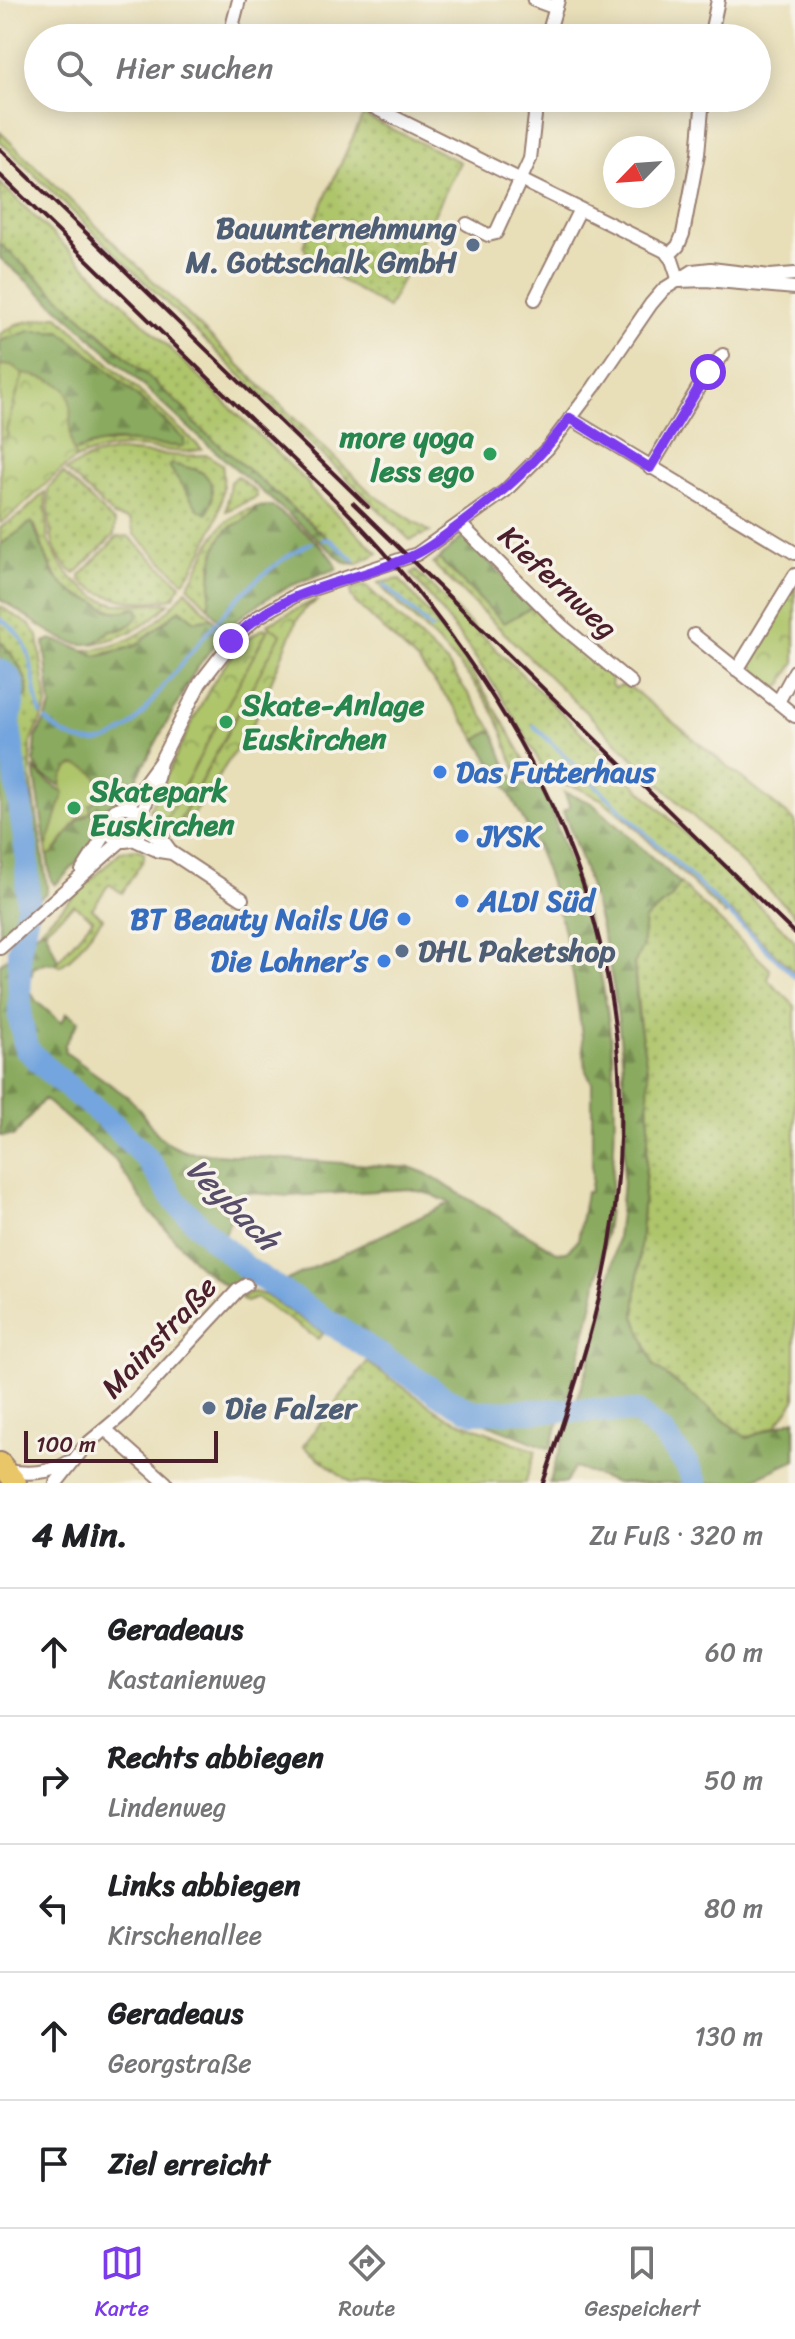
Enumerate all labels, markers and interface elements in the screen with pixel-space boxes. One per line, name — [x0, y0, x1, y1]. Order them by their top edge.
search box — [24, 24, 771, 112]
text: Hier suchen — [116, 41, 273, 95]
icon: search — [52, 46, 96, 90]
north arrow — [603, 136, 675, 208]
place label: Bauunternehmung M. Gottschalk GmbH — [185, 201, 458, 289]
marker: Bauunternehmung M. Gottschalk GmbH — [464, 236, 482, 254]
route start — [690, 354, 726, 390]
place label: more yoga less ego — [339, 410, 474, 498]
marker: more yoga less ego — [481, 445, 499, 463]
street label: Kiefernweg — [485, 511, 631, 653]
route end — [213, 623, 249, 659]
place label: Skate-Anlage Euskirchen — [241, 678, 425, 766]
marker: Skate-Anlage Euskirchen — [217, 713, 235, 731]
place label: Das Futterhaus — [456, 745, 656, 799]
marker: Das Futterhaus — [431, 763, 449, 781]
place label: Skatepark Euskirchen — [89, 764, 235, 852]
marker: Skatepark Euskirchen — [65, 799, 83, 817]
place label: JYSK — [476, 809, 544, 863]
marker: JYSK — [453, 827, 471, 845]
place label: ALDI Süd — [476, 874, 598, 928]
place label: BT Beauty Nails UG — [130, 892, 388, 946]
marker: ALDI Süd — [453, 892, 471, 910]
marker: BT Beauty Nails UG — [395, 910, 413, 928]
place label: DHL Paketshop — [418, 924, 615, 978]
place label: Die Lohner’s — [210, 934, 369, 988]
marker: DHL Paketshop — [393, 942, 411, 960]
marker: Die Lohner’s — [375, 952, 393, 970]
water label: Veybach — [172, 1143, 296, 1268]
street label: Mainstraße — [87, 1263, 231, 1411]
place label: Die Falzer — [225, 1381, 358, 1435]
marker: Die Falzer — [200, 1399, 218, 1417]
text: 100 m — [36, 1425, 96, 1464]
scale bar — [24, 1427, 218, 1463]
text: 4 Min. — [32, 1505, 128, 1565]
text: Zu Fuß · 320 m — [589, 1512, 763, 1558]
text: Geradeaus — [108, 1602, 243, 1656]
text: 60 m — [705, 1629, 763, 1675]
icon: ahead — [32, 1630, 76, 1674]
text: Kastanienweg — [108, 1656, 266, 1702]
text: Rechts abbiegen — [108, 1730, 324, 1784]
text: 50 m — [704, 1757, 763, 1803]
icon: right — [32, 1758, 76, 1802]
text: Lindenweg — [108, 1784, 226, 1830]
text: Links abbiegen — [108, 1858, 300, 1912]
text: 80 m — [704, 1885, 763, 1931]
icon: left — [32, 1886, 76, 1930]
text: Kirschenallee — [108, 1912, 262, 1958]
text: Geradeaus — [108, 1986, 243, 2040]
text: 130 m — [694, 2013, 763, 2059]
icon: ahead — [32, 2014, 76, 2058]
text: Georgstraße — [108, 2040, 252, 2086]
text: Ziel erreicht — [108, 2137, 270, 2191]
icon: arrive — [32, 2142, 76, 2186]
tab: Karte — [95, 2241, 149, 2328]
tab: Route — [338, 2241, 395, 2328]
tab: Gespeichert — [584, 2241, 700, 2328]

